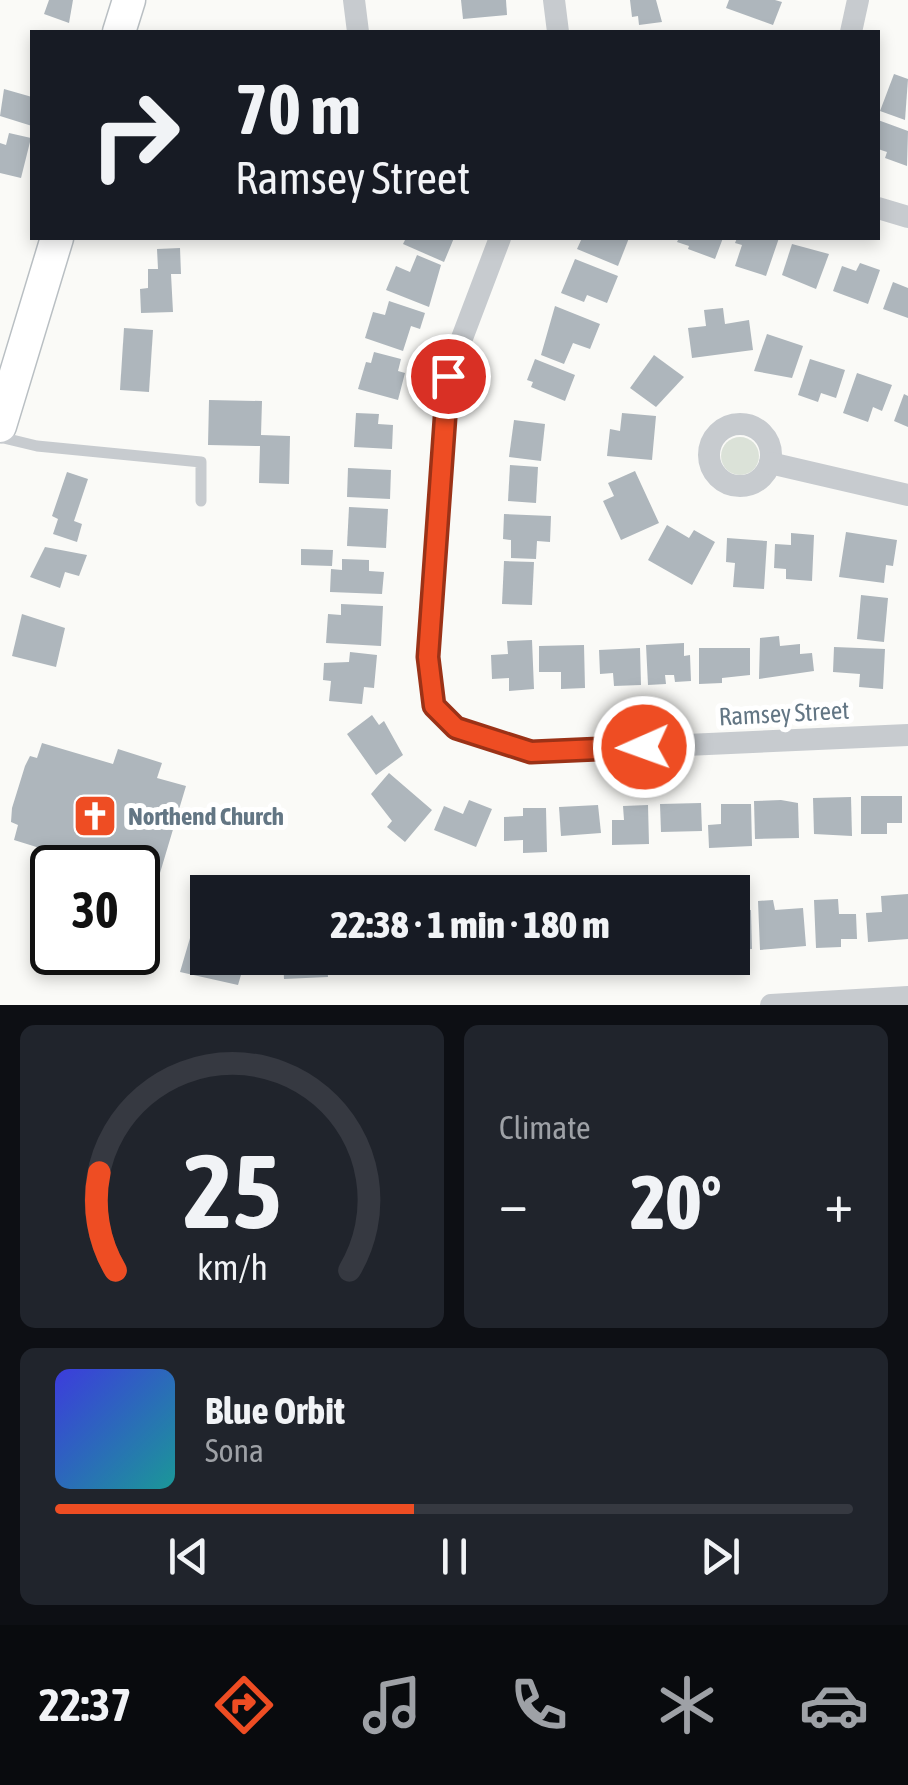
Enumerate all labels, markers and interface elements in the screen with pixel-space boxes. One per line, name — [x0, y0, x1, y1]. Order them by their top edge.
text: 70 m — [235, 69, 361, 149]
icon: right — [70, 70, 200, 200]
text: Ramsey Street — [235, 152, 470, 204]
pin — [406, 334, 491, 419]
icon: arrive — [421, 349, 476, 404]
position arrow — [592, 695, 696, 799]
street label: Ramsey Street — [718, 696, 850, 730]
church icon: Northend Church — [72, 793, 118, 839]
place label: Northend Church — [128, 802, 284, 830]
speed limit sign: 30 — [30, 845, 160, 975]
text: 22:38 · 1 min · 180 m — [330, 903, 610, 946]
text: Climate — [499, 1109, 591, 1146]
text: 25 — [183, 1131, 281, 1250]
text: 20° — [630, 1159, 722, 1245]
text: − — [499, 1171, 528, 1234]
text: + — [824, 1171, 853, 1234]
text: km/h — [197, 1247, 267, 1288]
text: Blue Orbit — [205, 1389, 345, 1432]
text: Sona — [205, 1432, 264, 1469]
icon: previous — [161, 1529, 216, 1584]
icon: pause — [427, 1529, 482, 1584]
icon: next — [693, 1529, 748, 1584]
icon: directions — [209, 1670, 279, 1740]
icon: music — [357, 1670, 427, 1740]
icon: phone — [504, 1670, 574, 1740]
icon: climate — [652, 1670, 722, 1740]
icon: car — [799, 1670, 869, 1740]
text: 22:37 — [39, 1679, 131, 1731]

